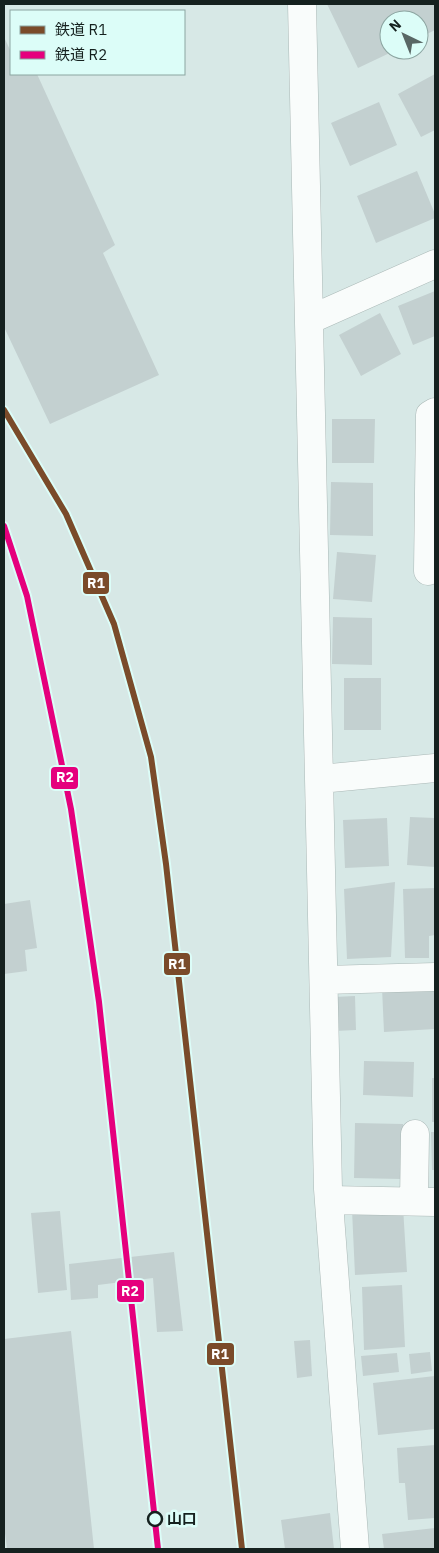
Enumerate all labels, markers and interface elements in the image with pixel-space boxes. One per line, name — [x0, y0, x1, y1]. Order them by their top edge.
legend — [10, 10, 185, 75]
north arrow — [379, 10, 429, 60]
text: N — [385, 15, 405, 36]
text: 鉄道 R1 — [55, 20, 107, 39]
text: 鉄道 R2 — [55, 45, 107, 64]
line badge: R1 — [82, 571, 110, 595]
text: R1 — [87, 574, 106, 592]
line badge: R2 — [50, 766, 79, 790]
text: R2 — [56, 768, 74, 786]
line badge: R1 — [163, 952, 191, 976]
text: R1 — [168, 955, 187, 973]
line badge: R2 — [116, 1279, 145, 1303]
text: R2 — [121, 1282, 139, 1300]
line badge: R1 — [206, 1342, 235, 1366]
text: R1 — [211, 1345, 230, 1363]
place label: 山口 — [167, 1509, 197, 1528]
marker: 山口 — [147, 1511, 163, 1527]

